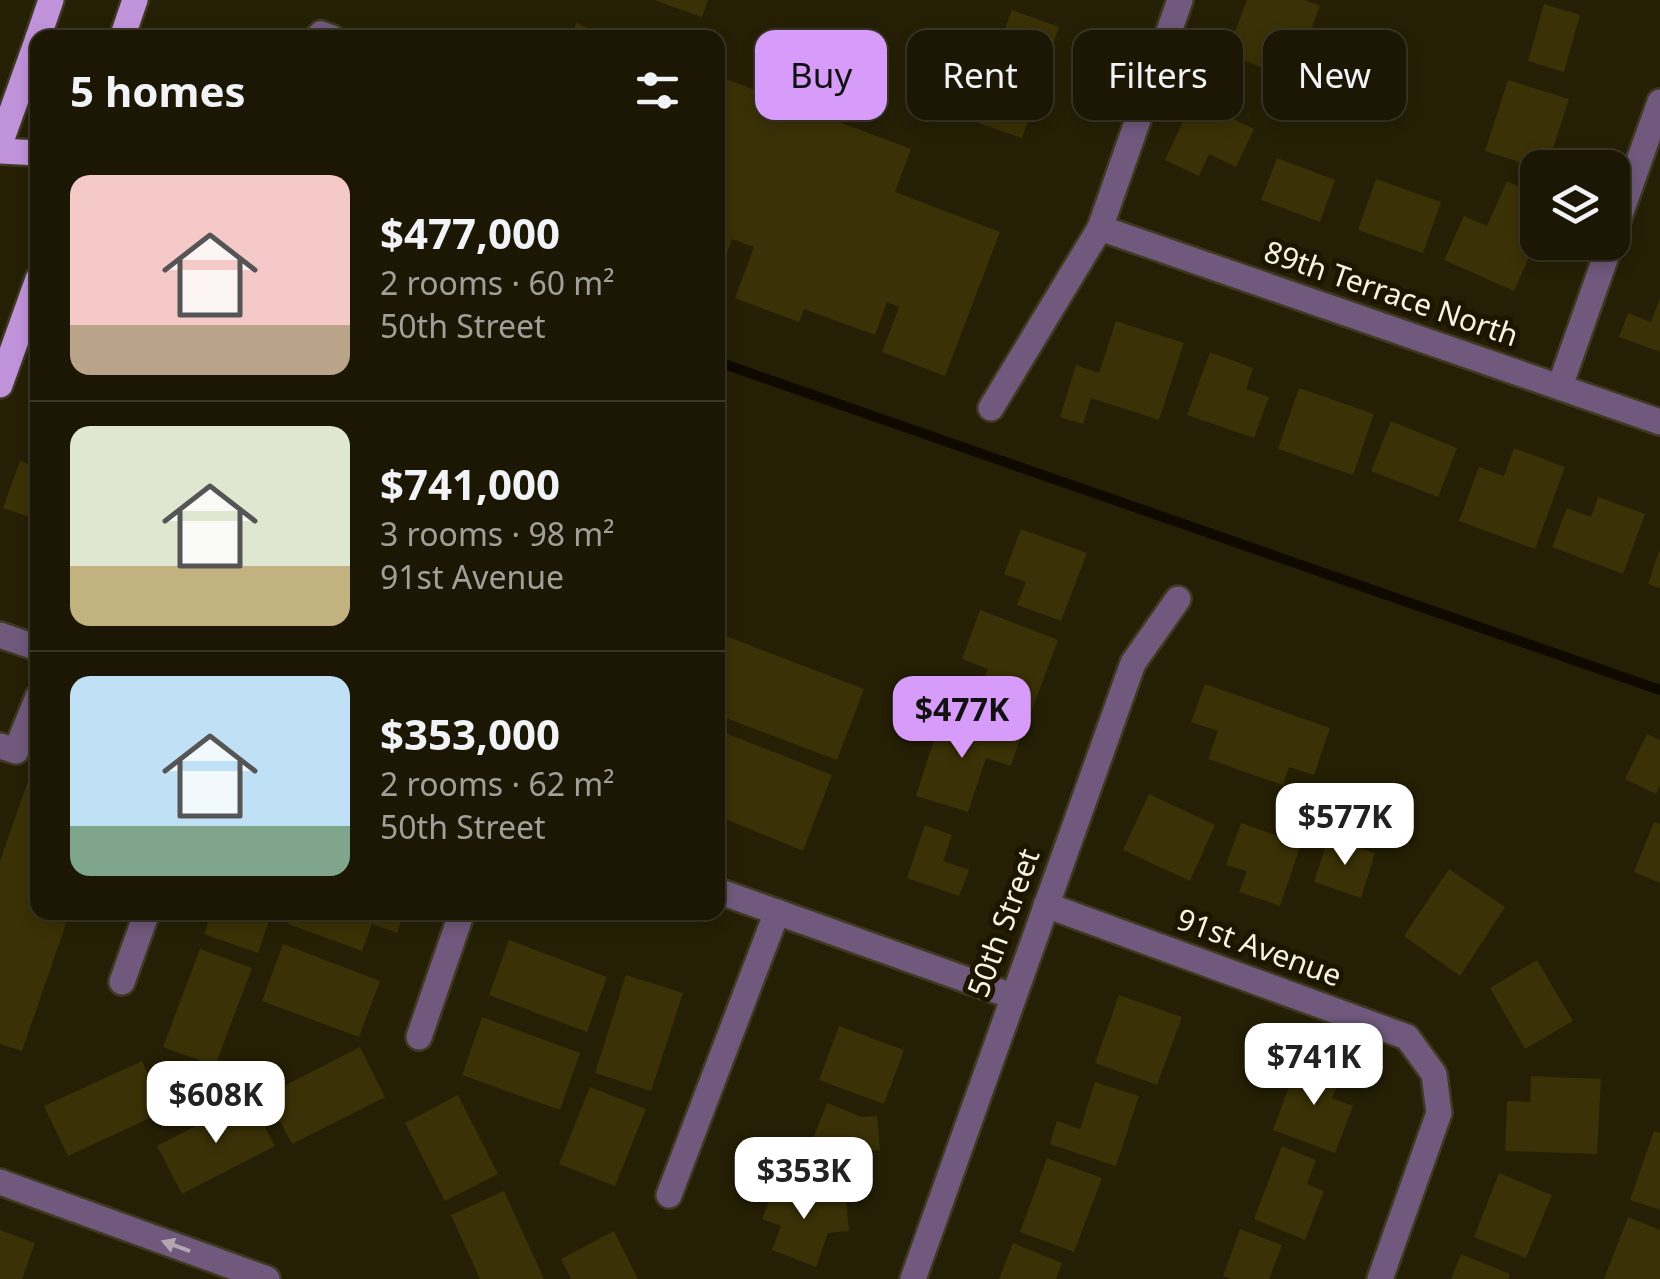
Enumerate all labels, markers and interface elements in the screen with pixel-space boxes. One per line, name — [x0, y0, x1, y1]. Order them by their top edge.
chip: Buy — [755, 30, 887, 120]
chip: Rent — [907, 30, 1053, 120]
chip: Filters — [1073, 30, 1243, 120]
chip: New — [1263, 30, 1406, 120]
text: 5 homes — [70, 62, 246, 119]
icon: filters — [630, 63, 685, 118]
map controls — [1520, 150, 1630, 260]
button: layers — [1520, 150, 1630, 260]
text: $477,000 — [380, 204, 560, 261]
icon: home — [150, 215, 270, 335]
street label: 89th Terrace North — [1259, 230, 1524, 355]
text: 2 rooms · 60 m² — [380, 261, 614, 304]
text: 50th Street — [380, 304, 546, 347]
text: $741,000 — [380, 455, 560, 512]
icon: home — [150, 466, 270, 586]
text: 3 rooms · 98 m² — [380, 512, 614, 555]
text: 91st Avenue — [380, 555, 564, 598]
pin: $477K — [892, 676, 1032, 761]
text: $477K — [915, 687, 1009, 730]
text: $353,000 — [380, 705, 560, 762]
icon: home — [150, 716, 270, 836]
text: 2 rooms · 62 m² — [380, 762, 614, 805]
pin: $577K — [1275, 783, 1415, 868]
text: $577K — [1298, 794, 1392, 837]
text: 50th Street — [380, 805, 546, 848]
street label: 50th Street — [957, 842, 1048, 1002]
street label: 91st Avenue — [1171, 898, 1348, 995]
pin: $741K — [1244, 1023, 1384, 1108]
text: $741K — [1267, 1034, 1361, 1077]
pin: $608K — [146, 1061, 286, 1146]
text: $608K — [169, 1072, 263, 1115]
pin: $353K — [734, 1137, 874, 1222]
text: $353K — [757, 1148, 851, 1191]
one-way arrow — [160, 1238, 190, 1253]

